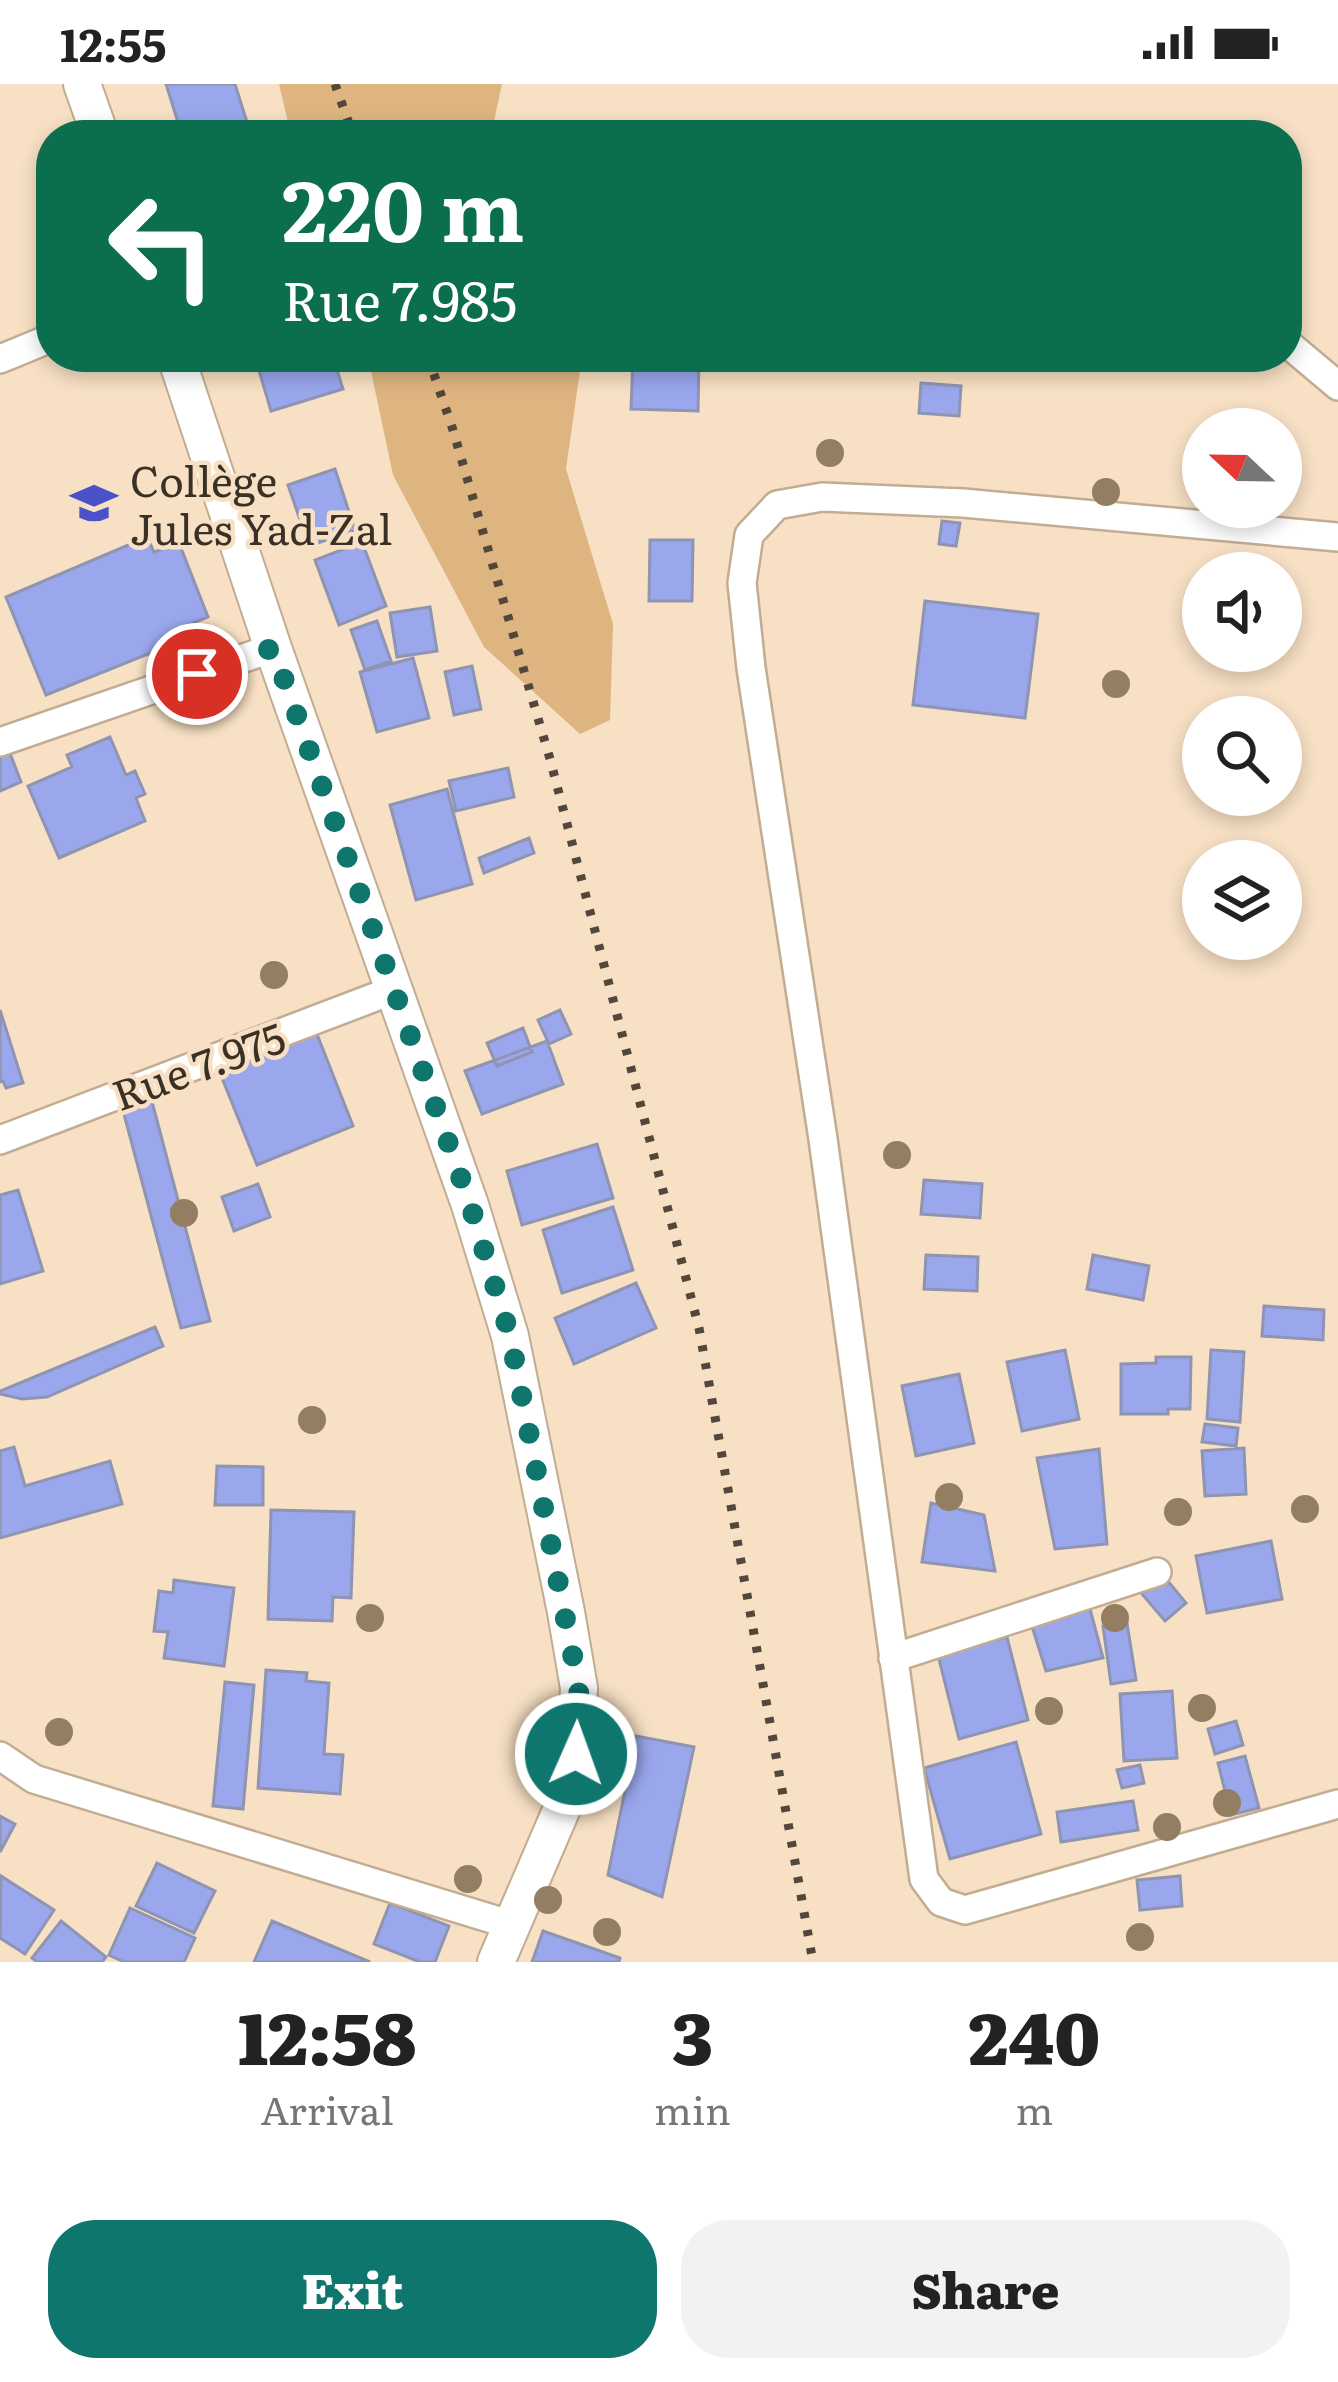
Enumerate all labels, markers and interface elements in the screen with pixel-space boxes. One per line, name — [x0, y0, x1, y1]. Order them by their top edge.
text: 12:55 — [60, 9, 167, 76]
text: 220 m — [282, 143, 525, 268]
icon: left — [84, 168, 240, 324]
text: Rue 7.985 — [282, 257, 517, 338]
north arrow — [1182, 408, 1302, 528]
map controls — [1182, 408, 1302, 960]
place label: Collège Jules Yad-Zal — [130, 448, 392, 558]
school or university icon: Collège Jules Yad-Zal — [69, 478, 119, 528]
button: sound — [1182, 552, 1302, 672]
pin — [146, 623, 248, 725]
icon: arrive — [164, 641, 230, 707]
button: search — [1182, 696, 1302, 816]
button: layers — [1182, 840, 1302, 960]
street label: Rue 7.975 — [103, 1004, 293, 1124]
position arrow — [513, 1691, 639, 1817]
text: 12:58 — [238, 1980, 416, 2087]
text: 3 — [672, 1980, 713, 2087]
text: 240 — [969, 1980, 1100, 2087]
text: Arrival — [260, 2079, 394, 2137]
text: min — [654, 2079, 731, 2137]
text: m — [1015, 2079, 1053, 2137]
button: Exit — [48, 2220, 657, 2358]
button: Share — [681, 2220, 1290, 2358]

